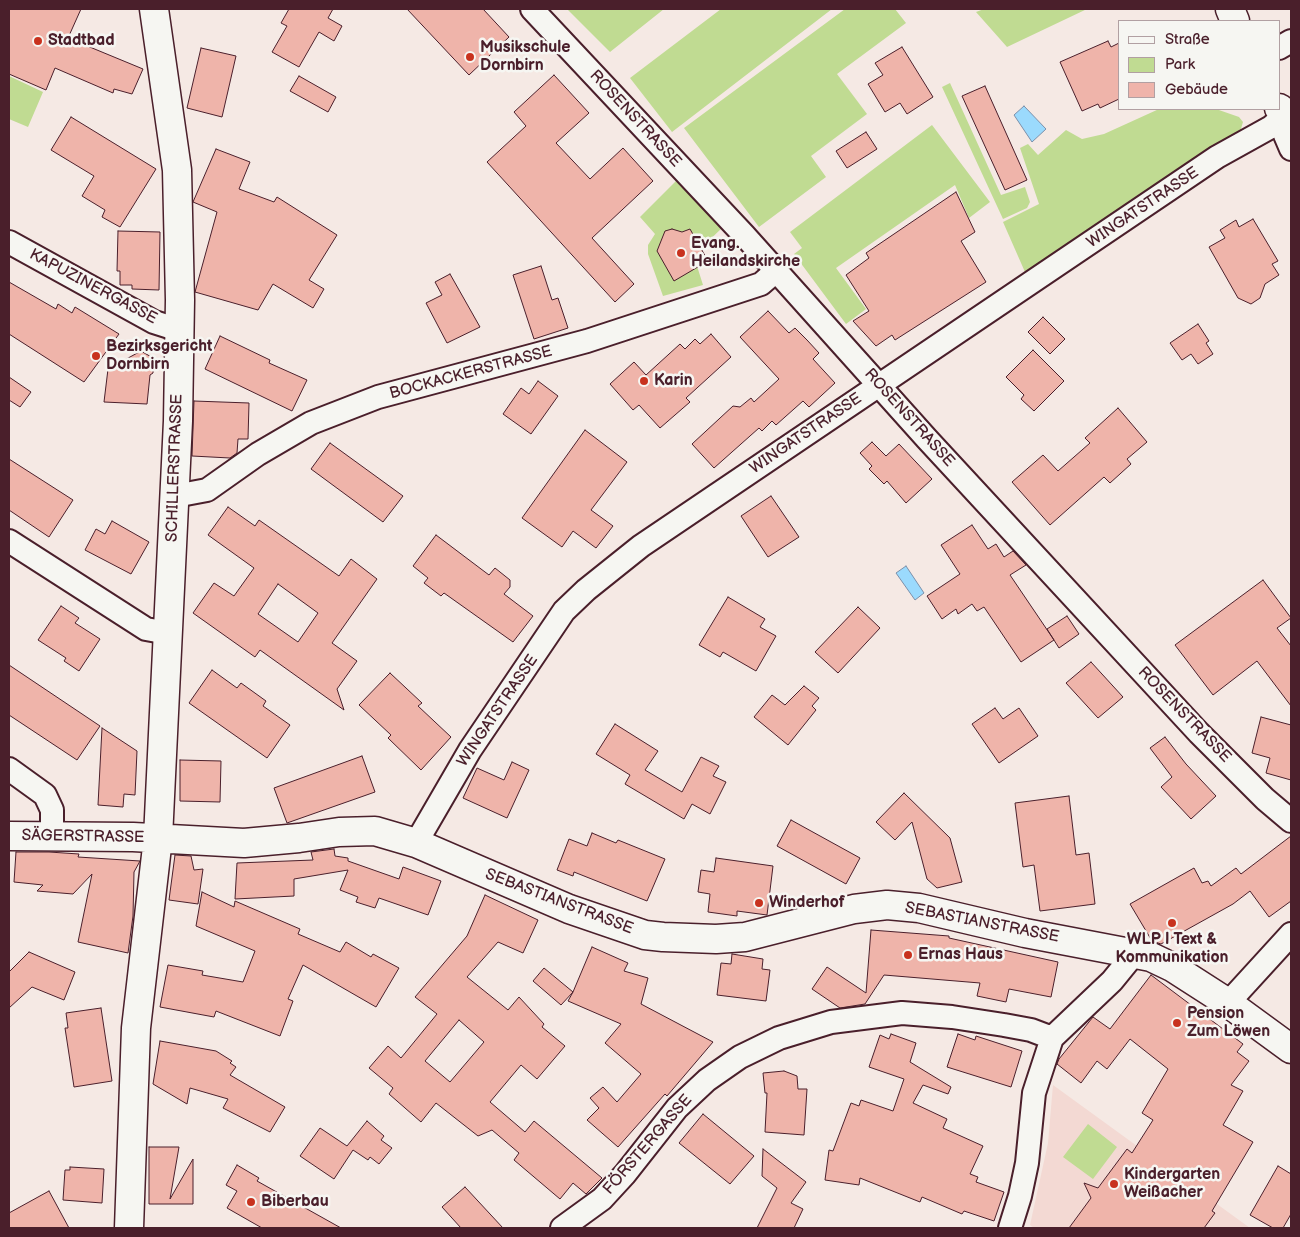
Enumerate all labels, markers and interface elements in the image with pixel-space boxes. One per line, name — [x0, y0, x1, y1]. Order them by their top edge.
legend — [1118, 20, 1280, 110]
text: Straße — [1165, 30, 1210, 49]
place label: Stadtbad — [48, 31, 115, 51]
marker: Stadtbad — [32, 35, 44, 47]
place label: Musikschule Dornbirn — [480, 38, 570, 76]
marker: Musikschule Dornbirn — [464, 51, 476, 63]
text: Park — [1165, 55, 1195, 74]
street label: ROSENSTRASSE — [585, 66, 685, 172]
text: Gebäude — [1165, 80, 1228, 99]
street label: WINGATSTRASSE — [1083, 163, 1203, 253]
place label: Evang. Heilandskirche — [691, 234, 800, 272]
street label: KAPUZINERGASSE — [26, 245, 160, 329]
marker: Evang. Heilandskirche — [675, 247, 687, 259]
place label: Bezirksgericht Dornbirn — [106, 337, 212, 375]
street label: BOCKACKERSTRASSE — [388, 342, 554, 404]
marker: Bezirksgericht Dornbirn — [90, 350, 102, 362]
street label: ROSENSTRASSE — [860, 365, 958, 471]
place label: Karin — [654, 371, 693, 391]
marker: Karin — [638, 375, 650, 387]
street label: WINGATSTRASSE — [746, 389, 866, 479]
street label: SCHILLERSTRASSE — [163, 394, 187, 542]
street label: WINGATSTRASSE — [453, 651, 543, 771]
street label: ROSENSTRASSE — [1133, 663, 1235, 767]
street label: SÄGERSTRASSE — [21, 826, 145, 848]
street label: SEBASTIANSTRASSE — [482, 865, 636, 939]
place label: Winderhof — [769, 893, 845, 913]
marker: Winderhof — [753, 897, 765, 909]
street label: SEBASTIANSTRASSE — [903, 899, 1061, 947]
marker: WLP | Text & Kommunikation — [1166, 917, 1178, 929]
place label: WLP | Text & Kommunikation — [1116, 930, 1228, 968]
place label: Ernas Haus — [918, 945, 1003, 965]
marker: Ernas Haus — [902, 949, 914, 961]
place label: Pension Zum Löwen — [1187, 1004, 1270, 1042]
marker: Pension Zum Löwen — [1171, 1017, 1183, 1029]
street label: FÖRSTERGASSE — [599, 1091, 697, 1199]
place label: Kindergarten Weißacher — [1124, 1165, 1220, 1203]
marker: Kindergarten Weißacher — [1108, 1178, 1120, 1190]
place label: Biberbau — [261, 1192, 329, 1212]
marker: Biberbau — [245, 1196, 257, 1208]

